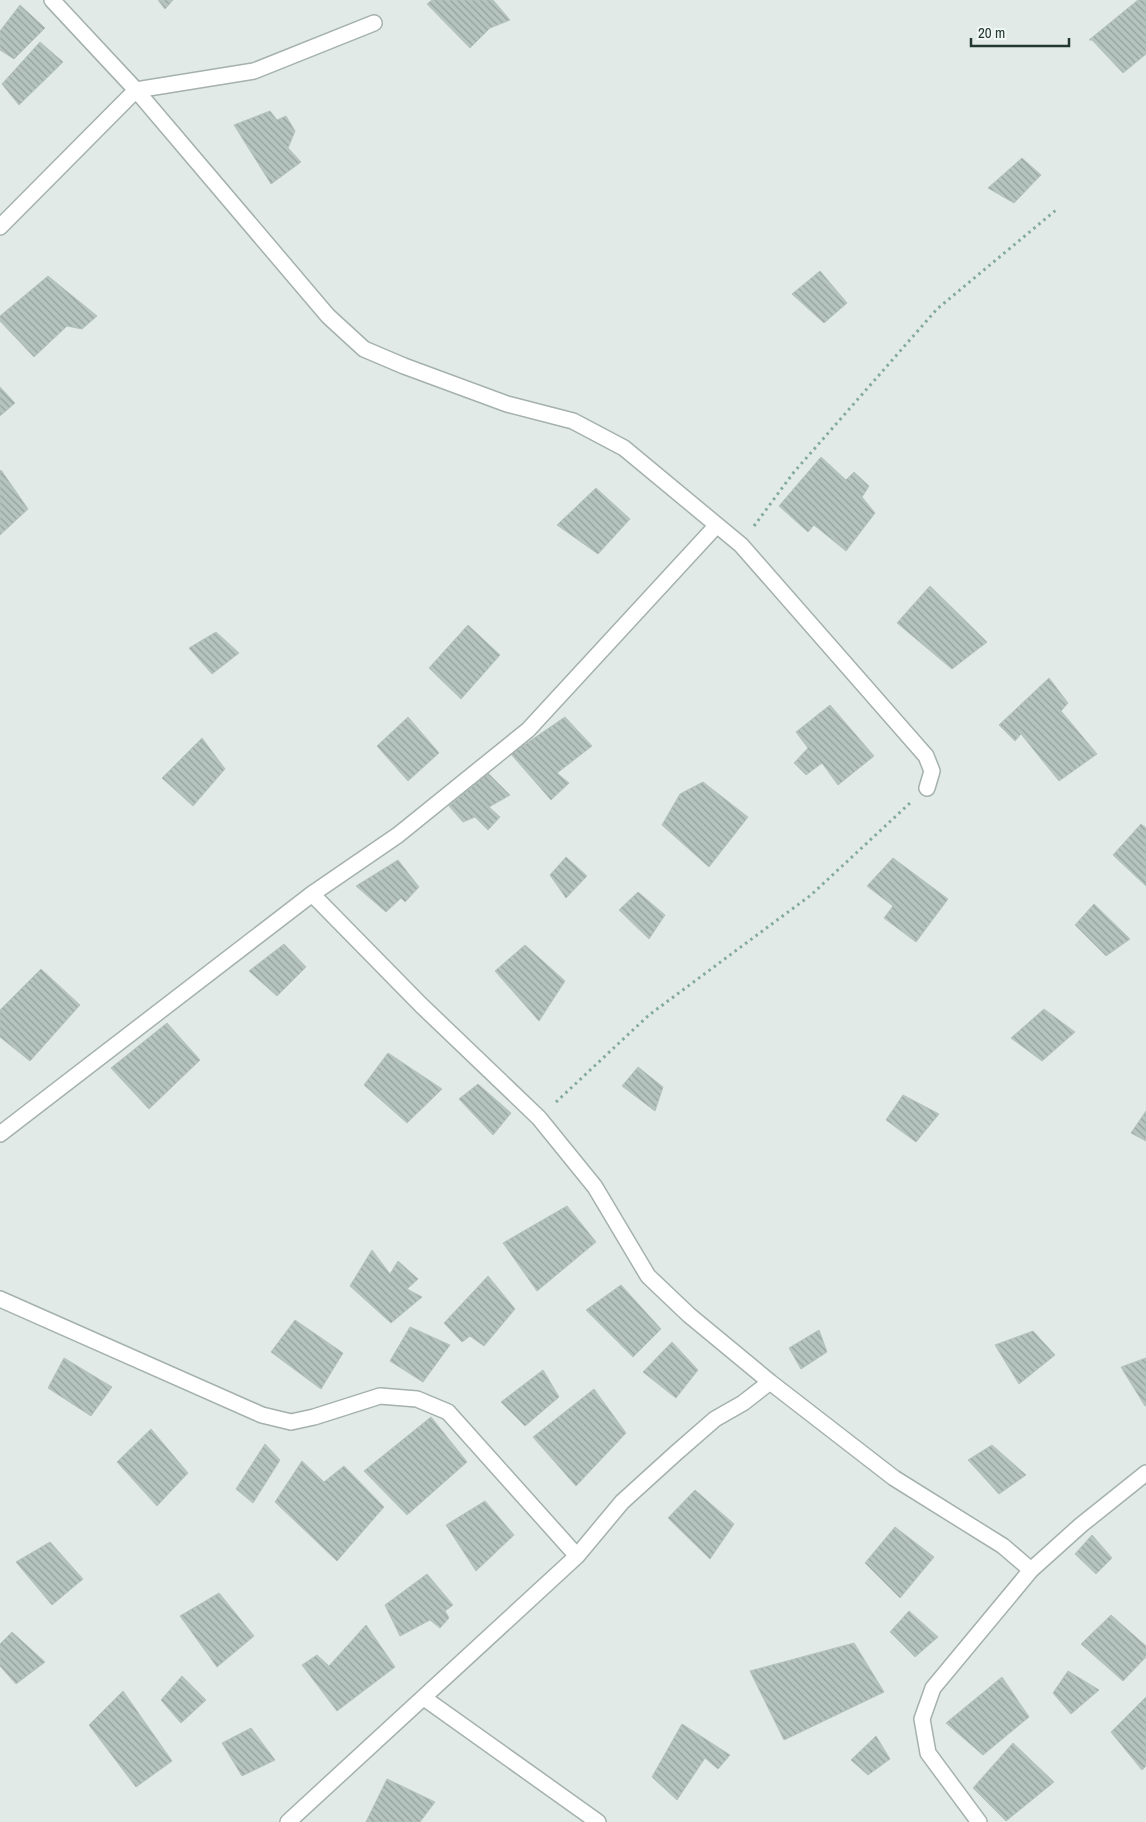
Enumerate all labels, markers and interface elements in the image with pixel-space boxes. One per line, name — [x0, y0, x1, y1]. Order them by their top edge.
scale bar — [971, 15, 1068, 47]
text: 20 m — [978, 22, 1005, 43]

